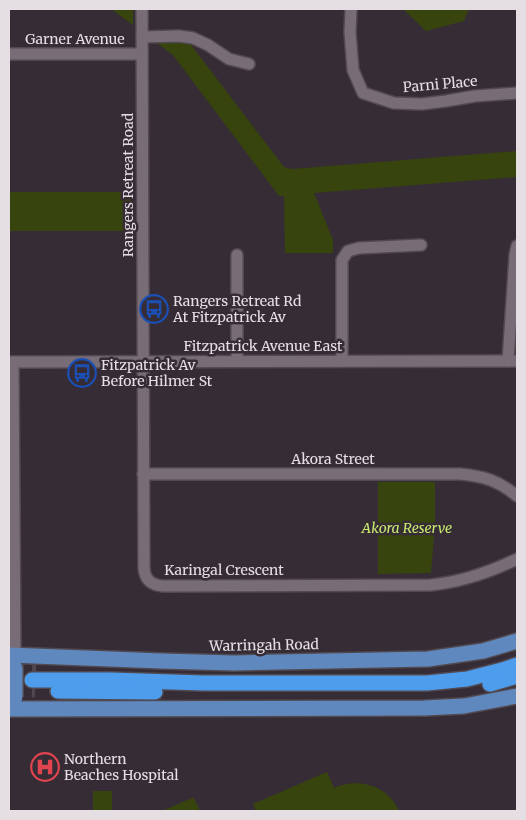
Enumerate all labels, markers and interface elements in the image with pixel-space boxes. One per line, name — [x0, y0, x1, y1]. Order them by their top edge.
street label: Garner Avenue — [25, 30, 125, 48]
street label: Parni Place — [402, 72, 478, 96]
street label: Rangers Retreat Road — [119, 112, 137, 257]
place label: Rangers Retreat Rd At Fitzpatrick Av — [172, 292, 302, 326]
bus stop icon: Rangers Retreat Rd At Fitzpatrick Av — [139, 294, 169, 324]
street label: Fitzpatrick Avenue East — [183, 337, 343, 355]
place label: Fitzpatrick Av Before Hilmer St — [101, 356, 213, 390]
bus stop icon: Fitzpatrick Av Before Hilmer St — [67, 358, 97, 388]
street label: Akora Street — [290, 450, 375, 468]
park label: Akora Reserve — [361, 519, 452, 537]
street label: Karingal Crescent — [164, 561, 284, 579]
street label: Warringah Road — [208, 635, 320, 655]
place label: Northern Beaches Hospital — [64, 750, 179, 784]
hospital icon: Northern Beaches Hospital — [30, 752, 60, 782]

